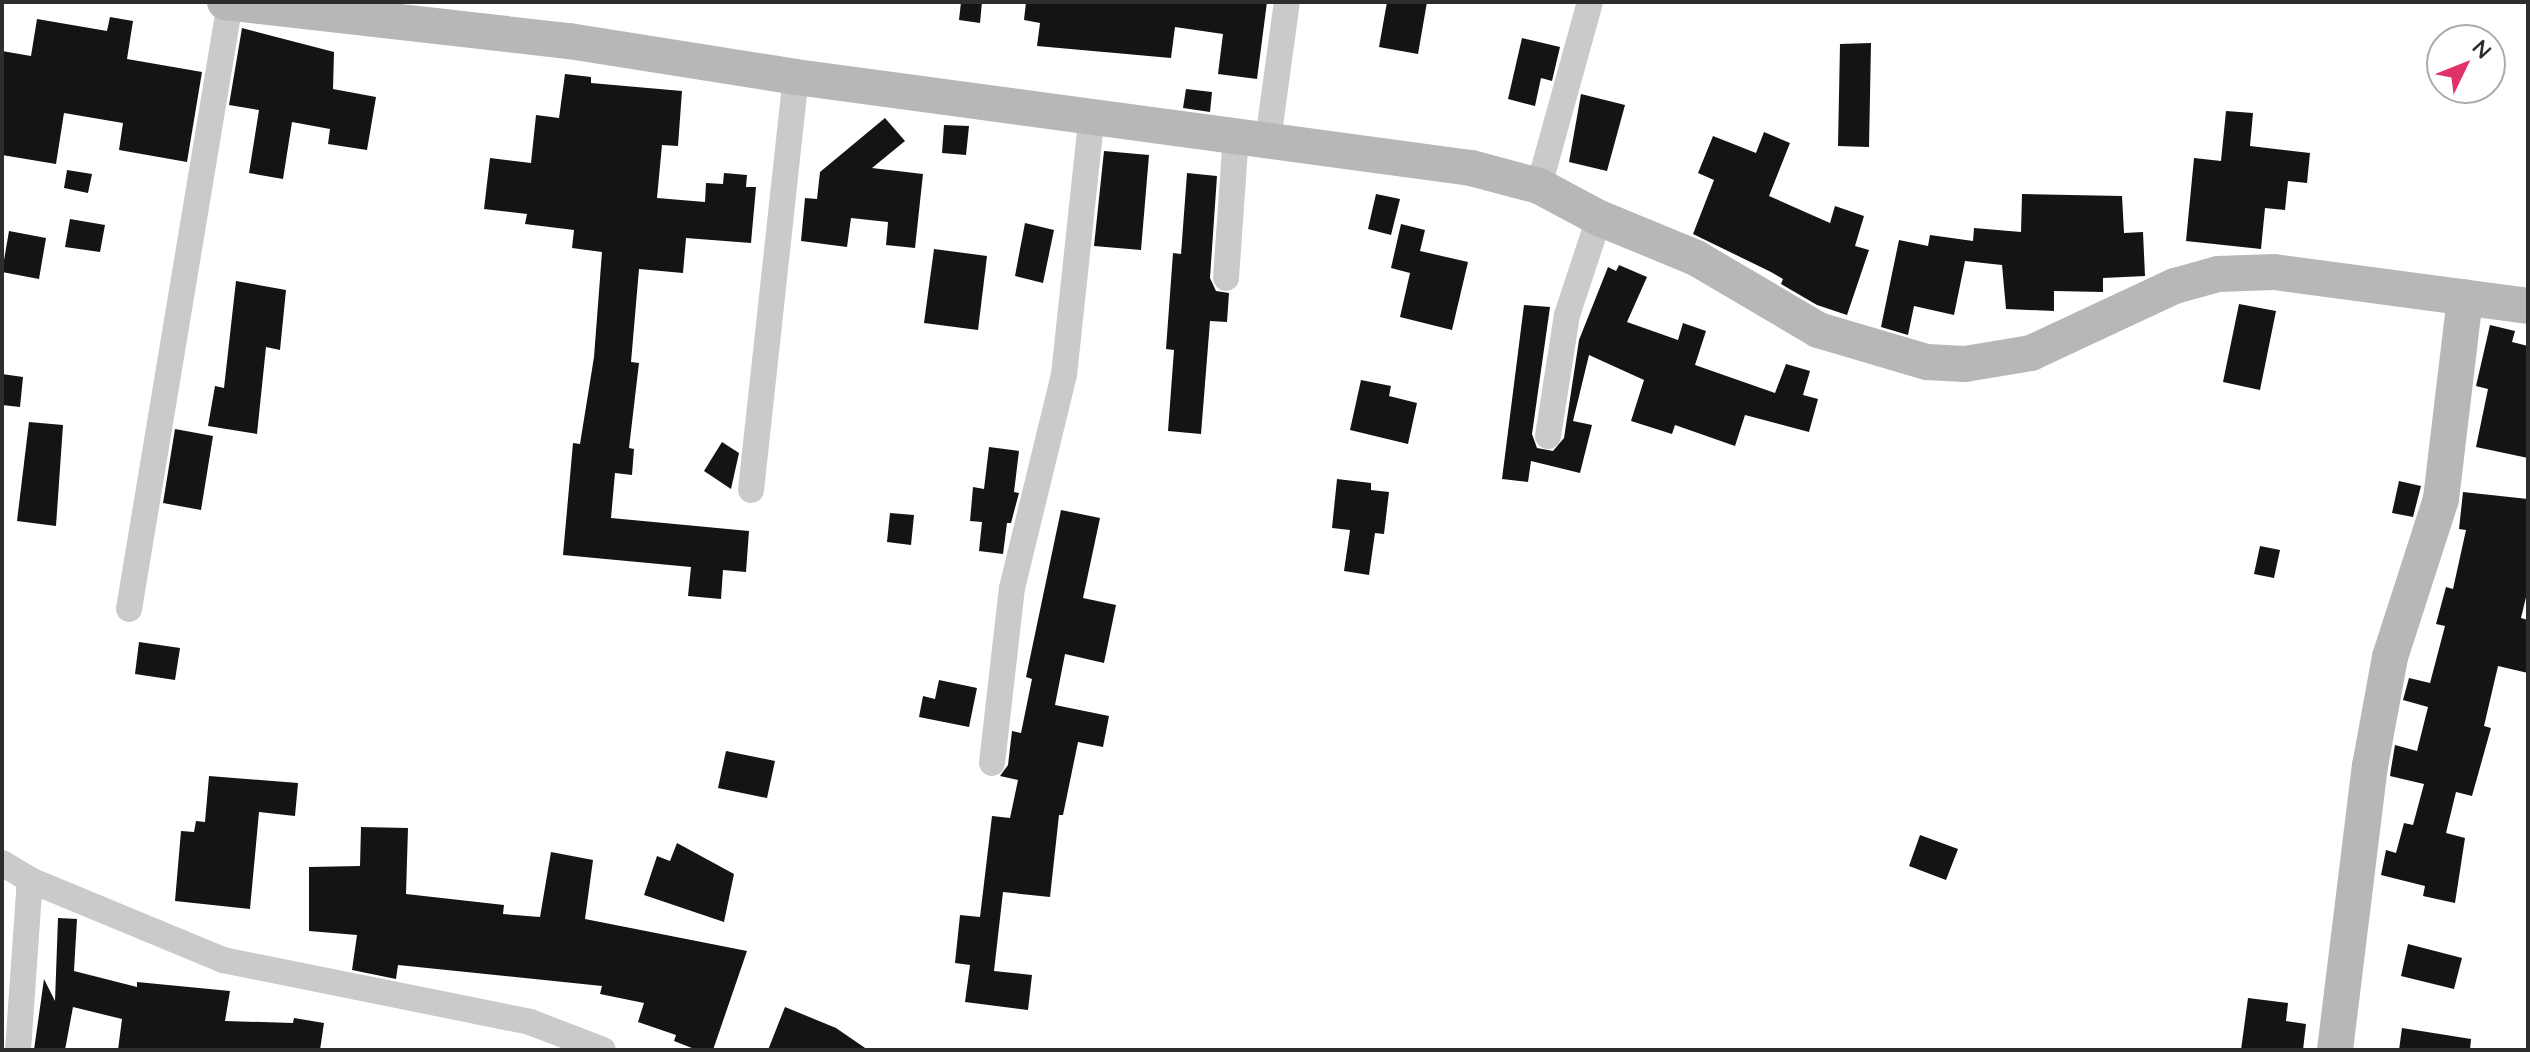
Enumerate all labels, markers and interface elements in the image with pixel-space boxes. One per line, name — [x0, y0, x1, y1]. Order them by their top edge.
north arrow — [2426, 24, 2506, 104]
text: N — [2466, 34, 2498, 64]

